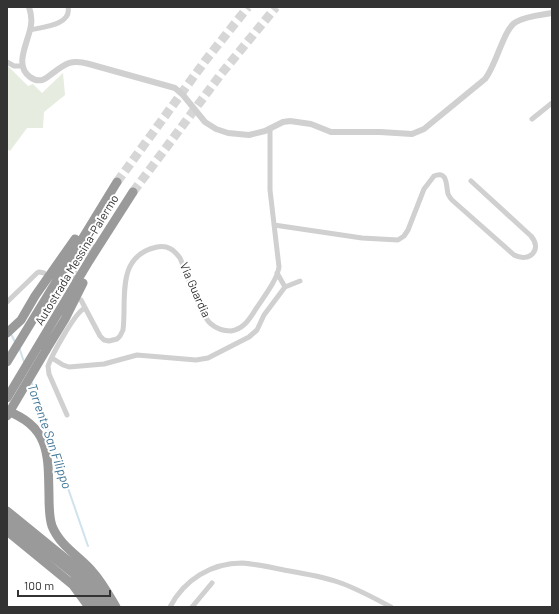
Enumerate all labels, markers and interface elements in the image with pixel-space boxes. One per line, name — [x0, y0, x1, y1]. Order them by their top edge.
street label: Autostrada Messina-Palermo — [32, 192, 121, 327]
street label: Via Guardia — [178, 260, 214, 319]
water label: Torrente San Filippo — [24, 381, 76, 491]
scale bar — [18, 572, 110, 598]
text: 100 m — [24, 578, 54, 592]

